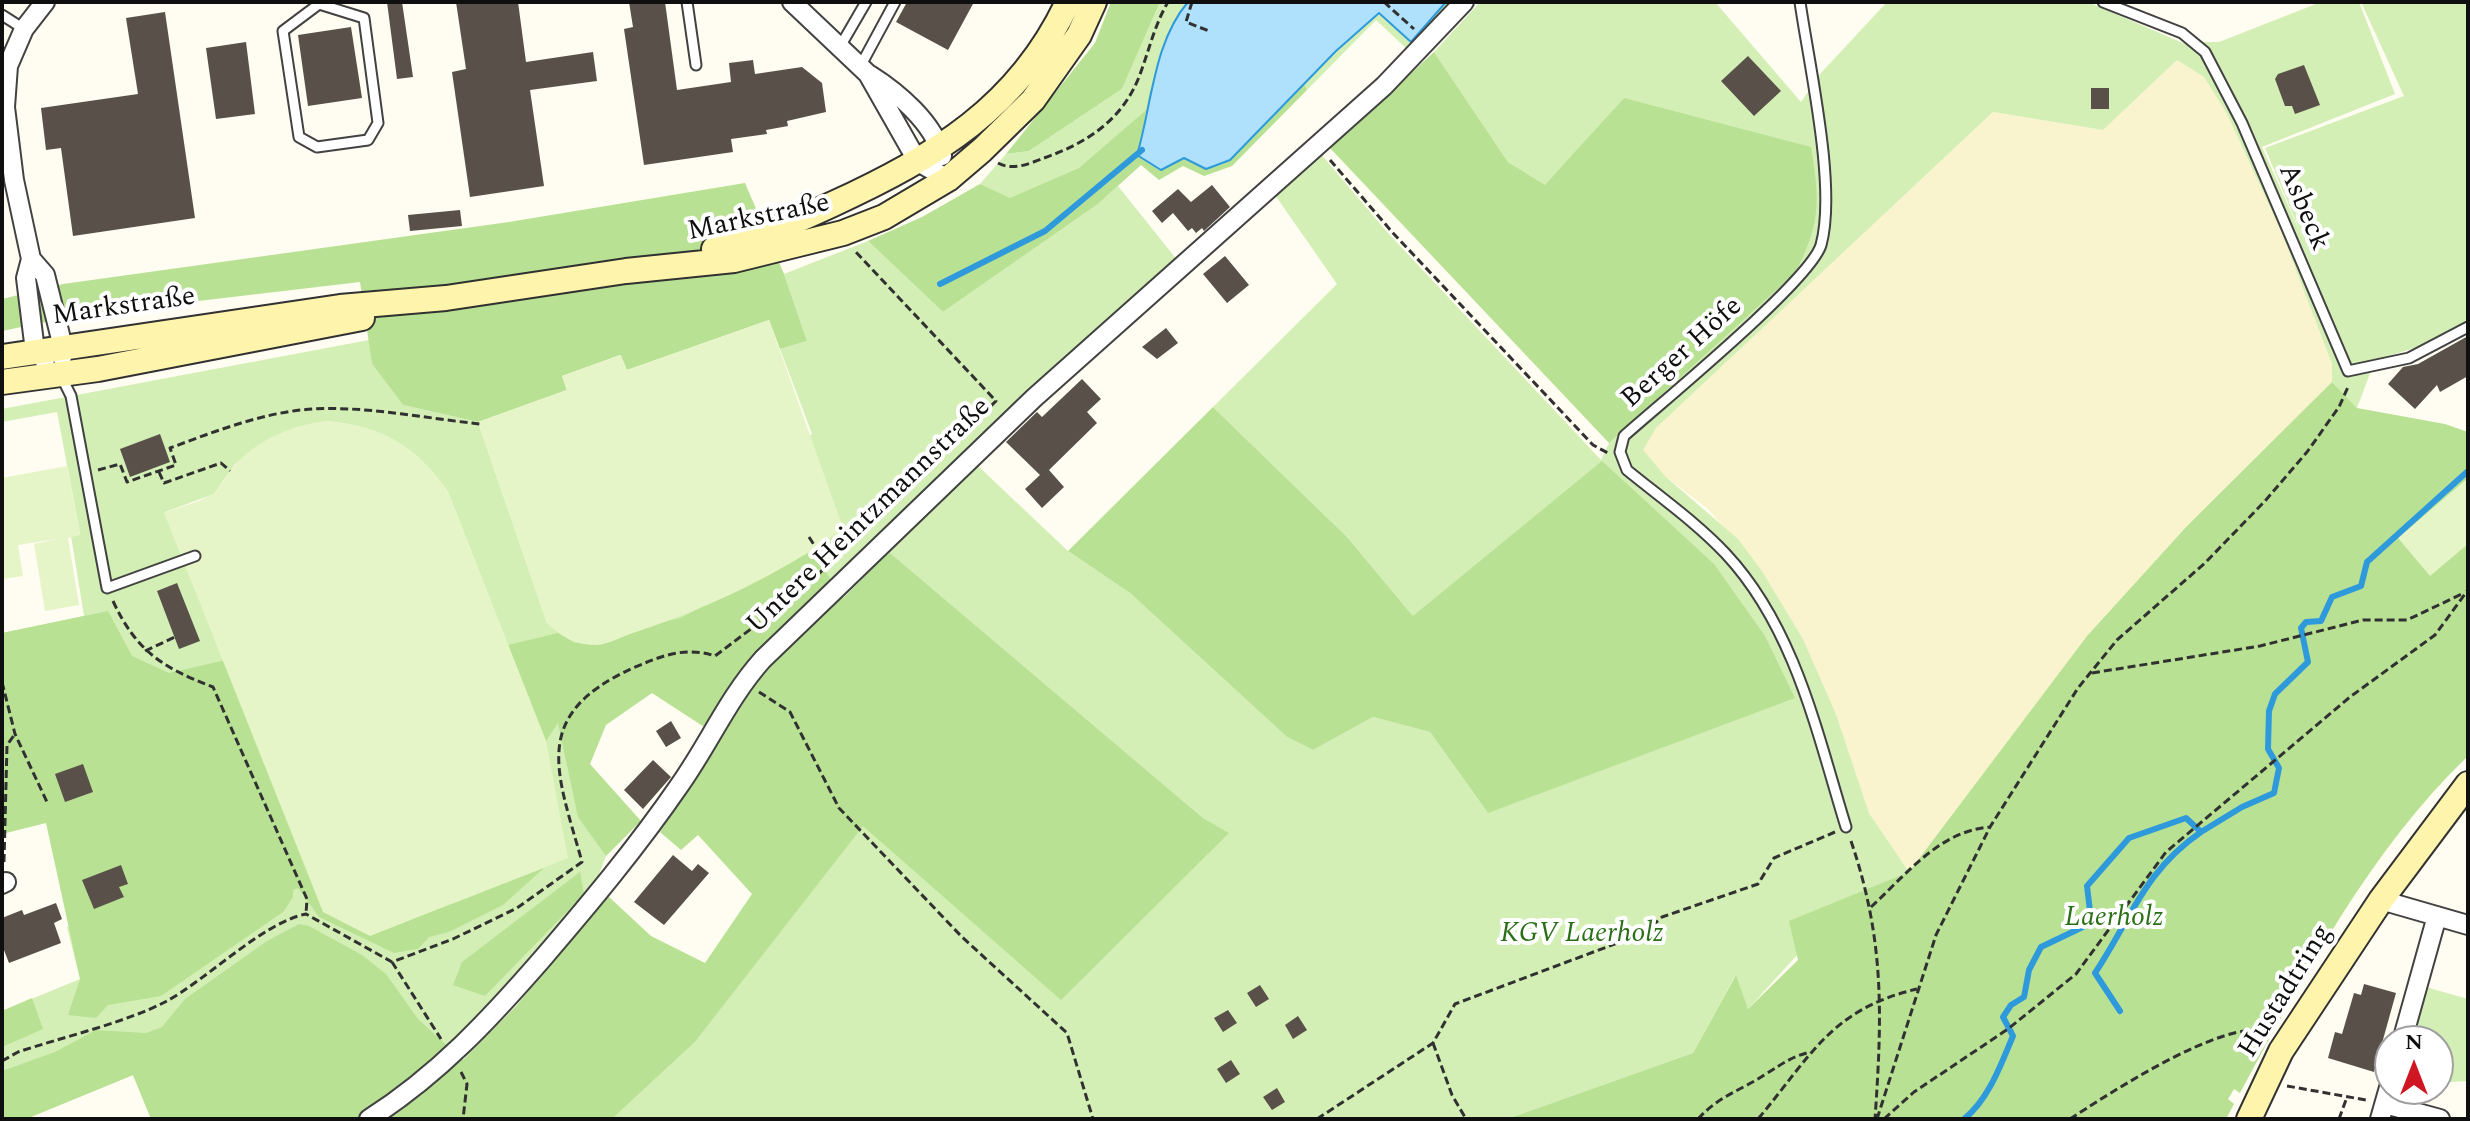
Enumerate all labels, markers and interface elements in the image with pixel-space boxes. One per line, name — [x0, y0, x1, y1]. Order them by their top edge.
street label: Asbeck — [2269, 160, 2335, 256]
street label: Markstraße — [685, 188, 833, 250]
street label: Markstraße — [50, 281, 198, 335]
street label: Berger Höfe — [1616, 291, 1750, 417]
street label: Untere Heintzmannstraße — [741, 392, 999, 642]
park label: Laerholz — [2064, 903, 2164, 937]
park label: KGV Laerholz — [1500, 919, 1664, 953]
street label: Hustadtring — [2233, 919, 2341, 1065]
north arrow — [2374, 1025, 2454, 1105]
text: N — [2405, 1026, 2423, 1059]

